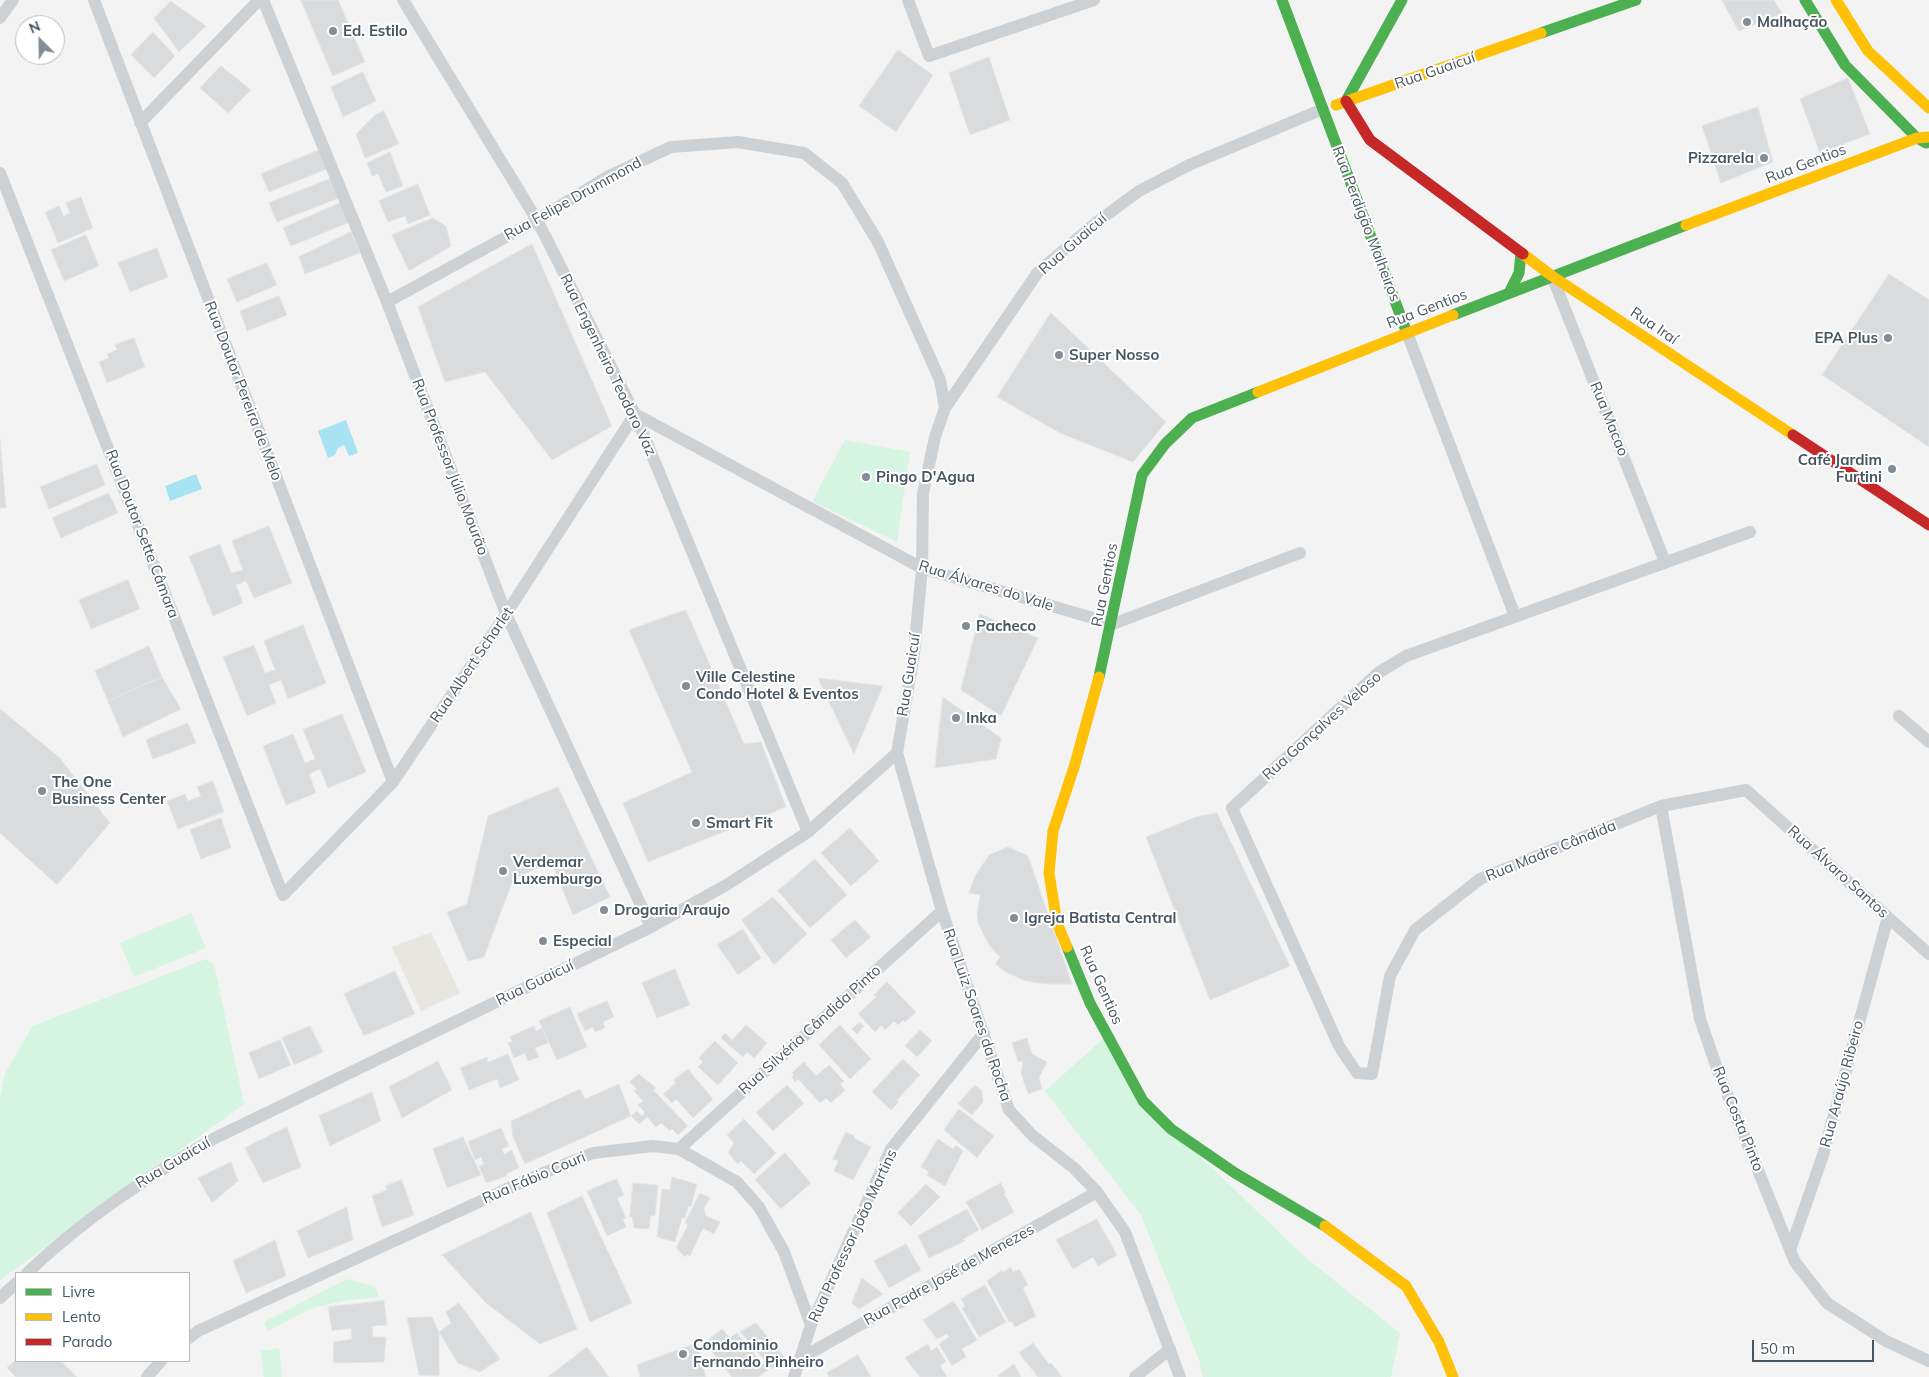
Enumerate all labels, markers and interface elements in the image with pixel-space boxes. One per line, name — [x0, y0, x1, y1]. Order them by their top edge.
place label: Malhação — [1757, 13, 1827, 31]
north arrow — [15, 15, 65, 65]
marker: Malhação — [1741, 16, 1753, 28]
text: N — [26, 17, 43, 37]
place label: Ed. Estilo — [343, 22, 408, 40]
marker: Ed. Estilo — [327, 25, 339, 37]
street label: Rua Guaicuí — [1392, 49, 1478, 93]
street label: Rua Gentios — [1763, 140, 1849, 188]
street label: Rua Perdigão Malheiros — [1328, 144, 1404, 304]
place label: Pizzarela — [1688, 149, 1754, 167]
marker: Pizzarela — [1758, 152, 1770, 164]
street label: Rua Felipe Drummond — [501, 154, 645, 244]
street label: Rua Guaicuí — [1035, 210, 1111, 278]
street label: Rua Engenheiro Teodoro Vaz — [556, 271, 660, 459]
street label: Rua Gentios — [1384, 285, 1470, 333]
street label: Rua Doutor Pereira de Melo — [200, 299, 286, 483]
street label: Rua Iraí — [1627, 304, 1681, 348]
place label: EPA Plus — [1814, 329, 1878, 347]
marker: EPA Plus — [1882, 332, 1894, 344]
place label: Super Nosso — [1069, 346, 1159, 364]
marker: Super Nosso — [1053, 349, 1065, 361]
street label: Rua Professor Júlio Mourão — [408, 376, 492, 558]
street label: Rua Macao — [1586, 379, 1632, 459]
street label: Rua Doutor Sette Câmara — [102, 447, 182, 621]
place label: Café Jardim Furtini — [1798, 451, 1882, 486]
marker: Café Jardim Furtini — [1886, 463, 1898, 475]
place label: Pingo D'Agua — [876, 468, 975, 486]
marker: Pingo D'Agua — [860, 471, 872, 483]
street label: Rua Gentios — [1088, 542, 1122, 628]
street label: Rua Álvares do Vale — [916, 557, 1056, 615]
street label: Rua Albert Scharlet — [427, 604, 517, 726]
place label: Pacheco — [976, 617, 1036, 635]
marker: Pacheco — [960, 620, 972, 632]
street label: Rua Guaicuí — [894, 632, 924, 718]
place label: Ville Celestine Condo Hotel & Eventos — [696, 668, 859, 703]
street label: Rua Gonçalves Veloso — [1259, 668, 1385, 784]
marker: Ville Celestine Condo Hotel & Eventos — [680, 680, 692, 692]
place label: Inka — [966, 709, 997, 727]
marker: Inka — [950, 712, 962, 724]
place label: The One Business Center — [52, 773, 166, 808]
marker: The One Business Center — [36, 785, 48, 797]
place label: Smart Fit — [706, 814, 773, 832]
marker: Smart Fit — [690, 817, 702, 829]
street label: Rua Madre Cândida — [1483, 817, 1619, 885]
street label: Rua Álvaro Santos — [1784, 822, 1892, 922]
place label: Verdemar Luxemburgo — [513, 853, 602, 888]
marker: Verdemar Luxemburgo — [497, 865, 509, 877]
place label: Drogaria Araujo — [614, 901, 730, 919]
marker: Drogaria Araujo — [598, 904, 610, 916]
place label: Igreja Batista Central — [1024, 909, 1176, 927]
marker: Igreja Batista Central — [1008, 912, 1020, 924]
street label: Rua Luiz Soares da Rocha — [939, 926, 1015, 1104]
place label: Especial — [553, 932, 612, 950]
marker: Especial — [537, 935, 549, 947]
street label: Rua Gentios — [1076, 943, 1126, 1027]
street label: Rua Guaicuí — [493, 957, 577, 1009]
street label: Rua Silvéria Cândida Pinto — [735, 961, 885, 1099]
street label: Rua Araújo Ribeiro — [1816, 1019, 1868, 1149]
street label: Rua Costa Pinto — [1709, 1064, 1767, 1174]
street label: Rua Guaicuí — [132, 1134, 214, 1192]
street label: Rua Professor João Martins — [805, 1147, 901, 1325]
street label: Rua Fábio Couri — [480, 1148, 588, 1208]
street label: Rua Padre José de Menezes — [861, 1221, 1037, 1329]
legend — [15, 1272, 190, 1362]
text: Livre — [62, 1282, 95, 1301]
text: Lento — [62, 1307, 101, 1326]
scale bar — [1754, 1330, 1876, 1362]
text: Parado — [62, 1332, 112, 1351]
place label: Condominio Fernando Pinheiro — [693, 1336, 824, 1371]
text: 50 m — [1760, 1339, 1795, 1358]
marker: Condominio Fernando Pinheiro — [677, 1348, 689, 1360]

